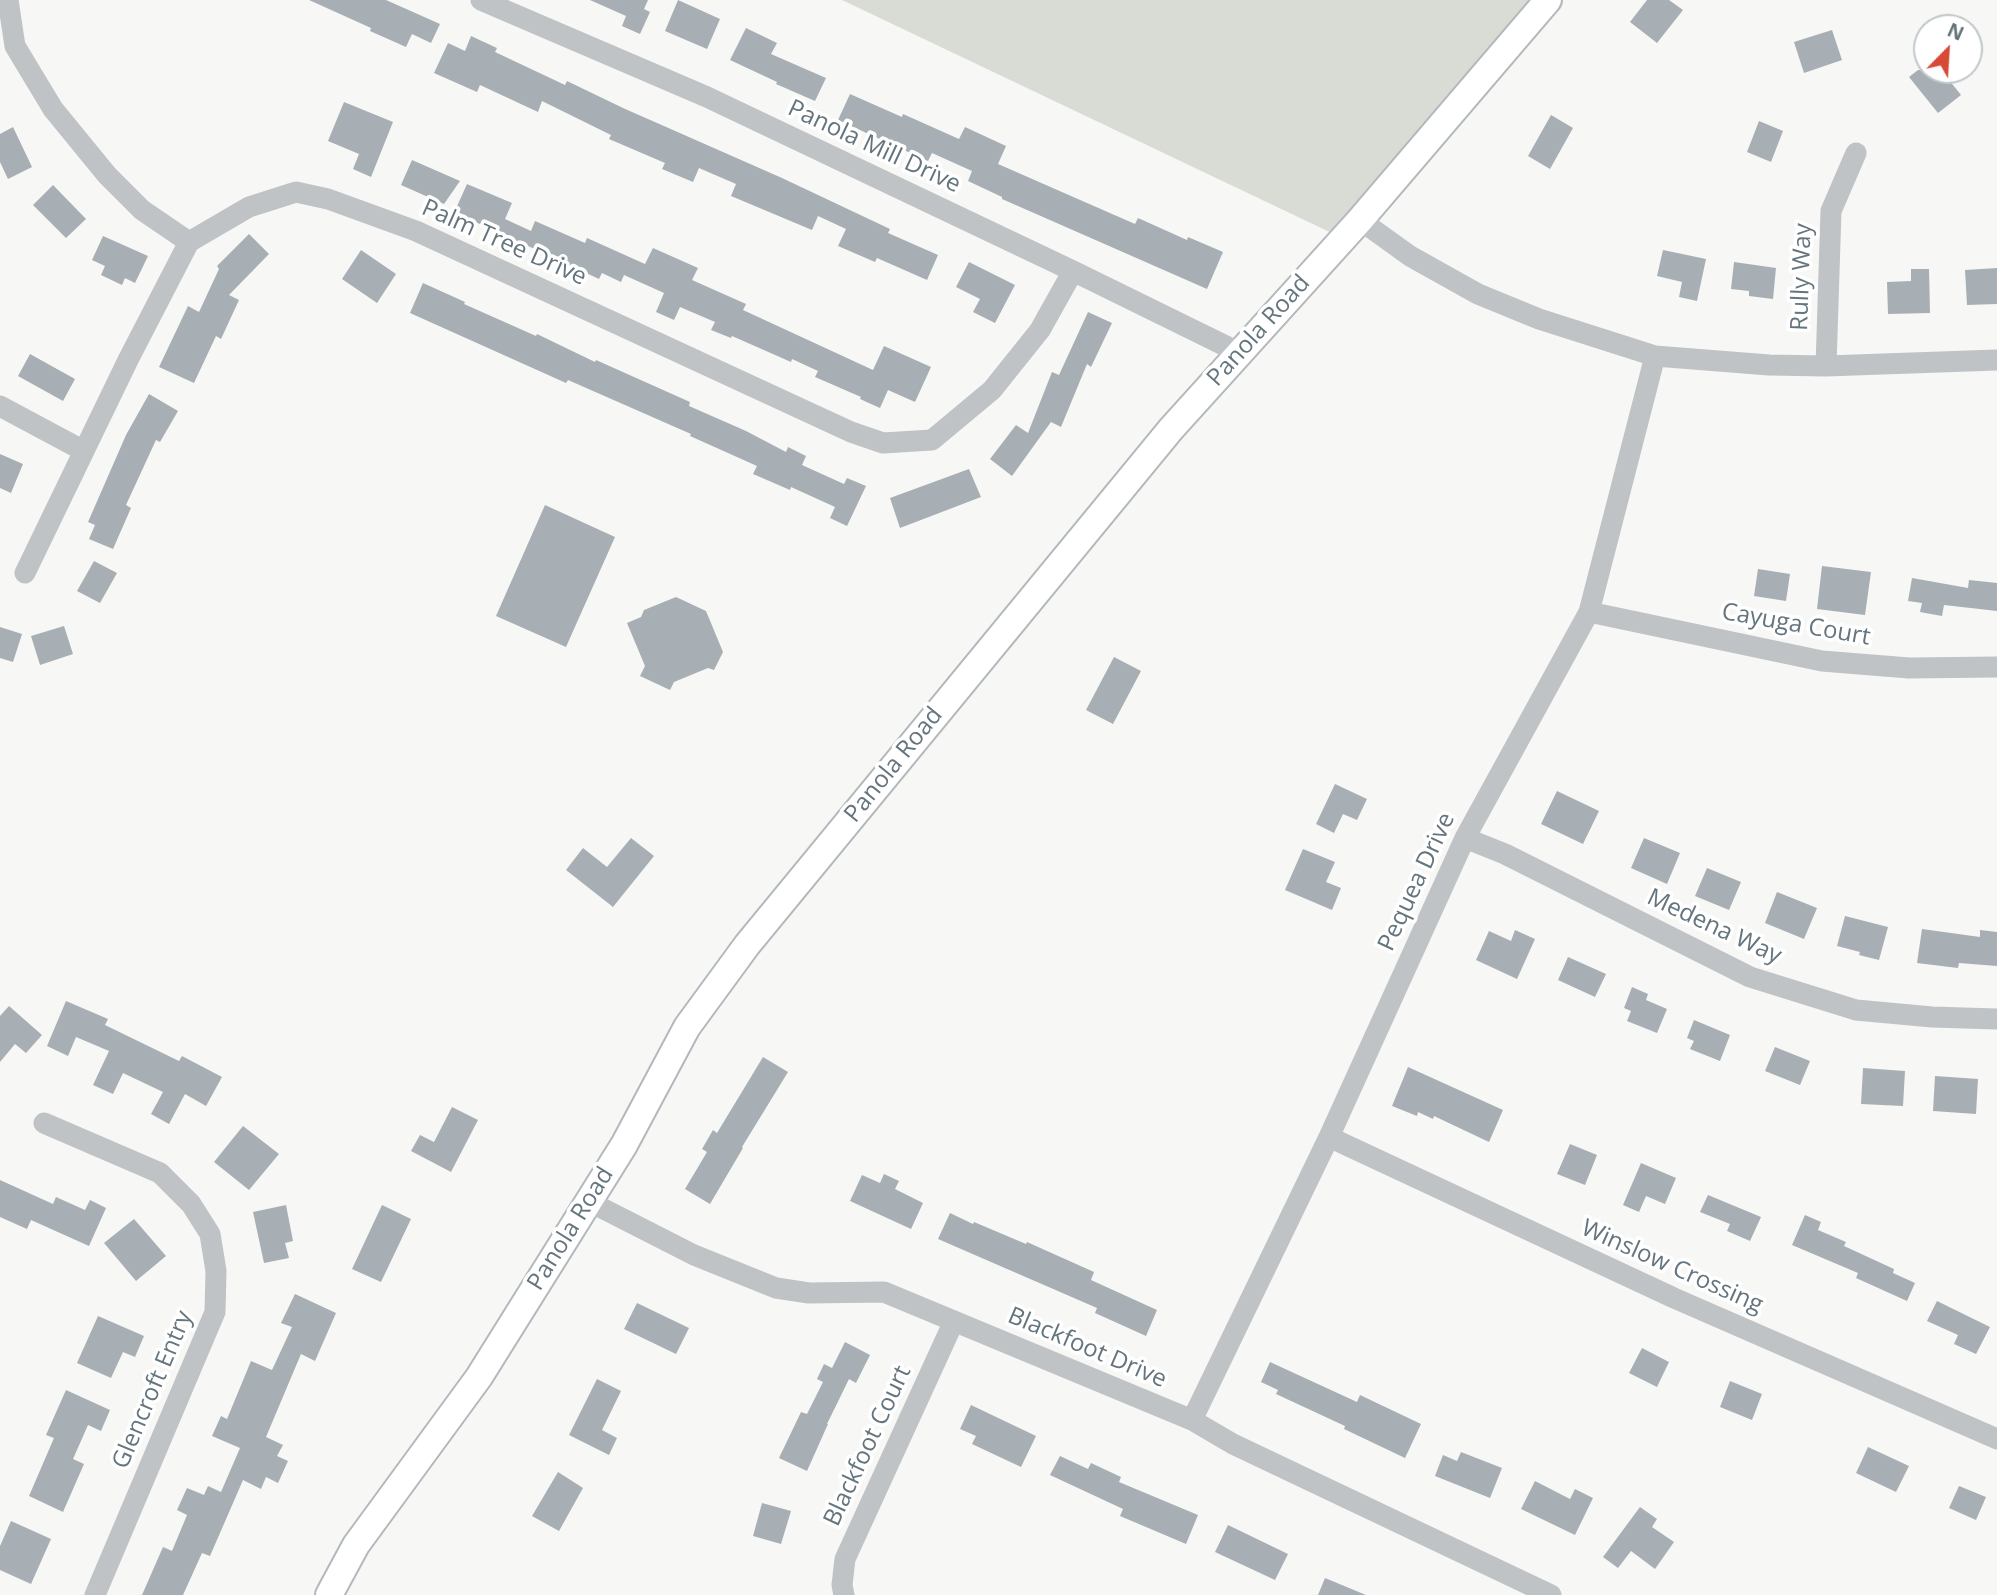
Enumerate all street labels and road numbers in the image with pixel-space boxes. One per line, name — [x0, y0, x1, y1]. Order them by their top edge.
street label: Panola Mill Drive — [783, 94, 965, 200]
street label: Palm Tree Drive — [417, 194, 591, 292]
street label: Rully Way — [1786, 223, 1818, 331]
street label: Panola Road — [1202, 269, 1316, 393]
street label: Cayuga Court — [1719, 598, 1873, 652]
street label: Panola Road — [839, 702, 949, 828]
street label: Pequea Drive — [1372, 808, 1462, 956]
street label: Medena Way — [1642, 883, 1786, 971]
street label: Panola Road — [522, 1162, 620, 1296]
street label: Winslow Crossing — [1577, 1214, 1767, 1320]
street label: Blackfoot Drive — [1003, 1302, 1171, 1394]
street label: Glencroft Entry — [107, 1307, 199, 1473]
street label: Blackfoot Court — [818, 1361, 918, 1531]

